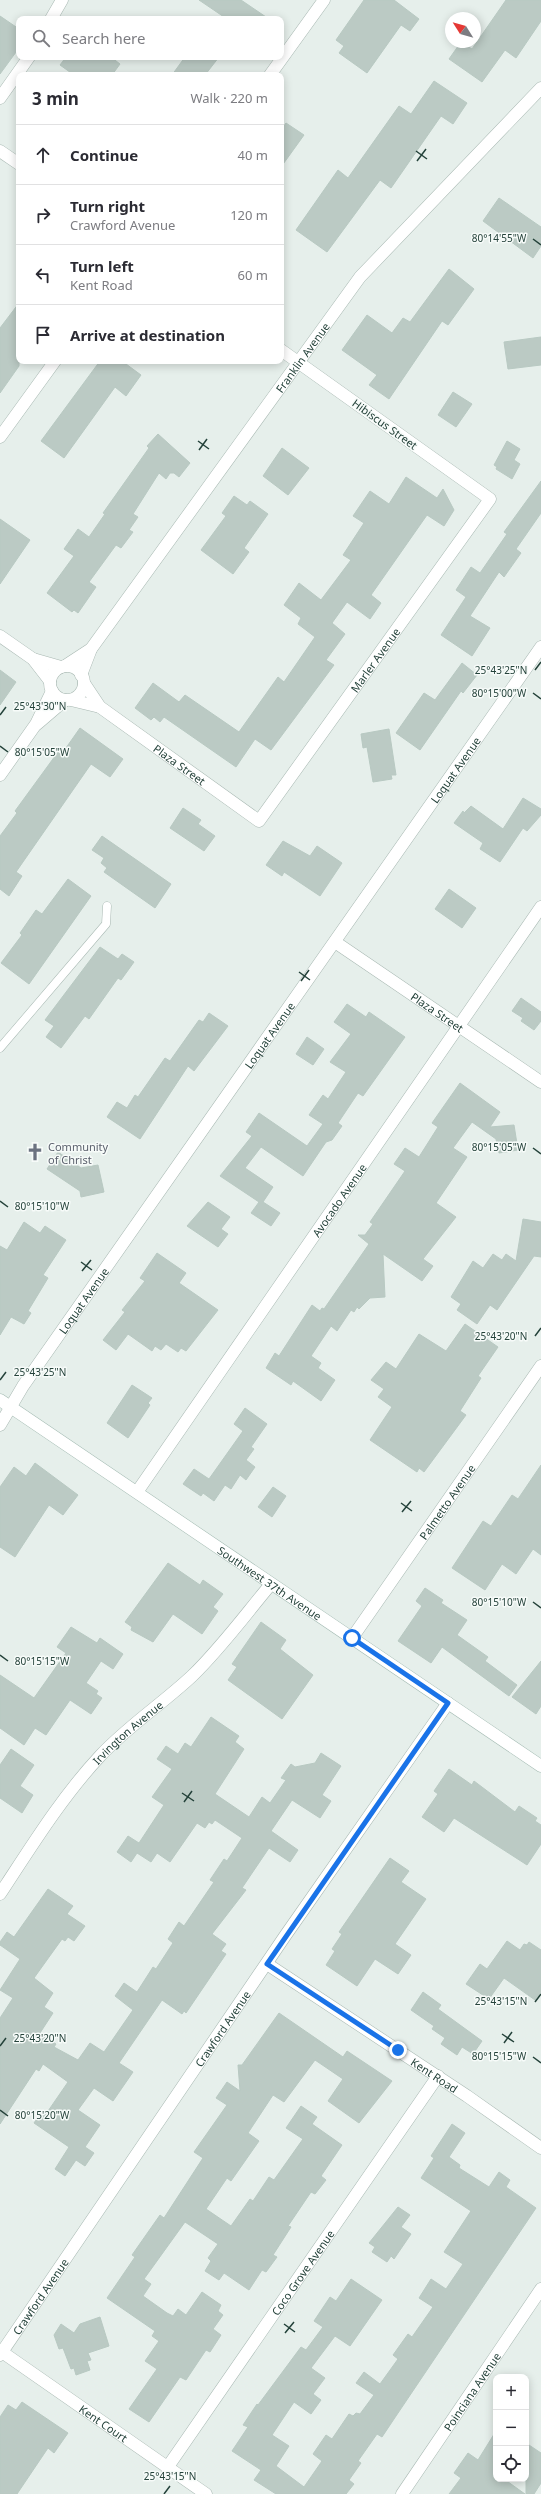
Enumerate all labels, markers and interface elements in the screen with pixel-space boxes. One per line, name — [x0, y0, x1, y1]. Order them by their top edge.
north arrow — [445, 12, 481, 48]
search box — [16, 16, 284, 60]
icon: search — [30, 27, 52, 49]
text: Search here — [62, 28, 145, 48]
text: 3 min — [32, 87, 79, 110]
text: Walk · 220 m — [190, 89, 268, 107]
icon: ahead — [32, 144, 54, 166]
text: Continue — [70, 145, 138, 165]
text: 40 m — [238, 146, 268, 164]
text: Turn right — [70, 196, 145, 216]
icon: right — [32, 204, 54, 226]
text: 120 m — [230, 206, 268, 224]
text: Crawford Avenue — [70, 216, 175, 234]
text: 80°14'55"W — [472, 231, 527, 245]
text: Turn left — [70, 256, 134, 276]
icon: left — [32, 264, 54, 286]
text: 60 m — [238, 266, 268, 284]
text: Kent Road — [70, 276, 133, 294]
street label: Franklin Avenue — [272, 319, 332, 395]
icon: arrive — [32, 324, 54, 346]
text: Arrive at destination — [70, 325, 225, 345]
street label: Hibiscus Street — [350, 395, 420, 453]
street label: Marler Avenue — [347, 624, 403, 695]
text: 25°43'25"N — [475, 663, 527, 677]
text: 80°15'00"W — [472, 686, 527, 700]
text: 25°43'30"N — [14, 699, 66, 713]
street label: Loquat Avenue — [427, 733, 483, 806]
street label: Plaza Street — [151, 740, 209, 788]
text: 80°15'05"W — [15, 745, 70, 759]
street label: Plaza Street — [408, 988, 467, 1035]
street label: Loquat Avenue — [241, 999, 298, 1071]
place label: Community of Christ — [48, 1139, 109, 1167]
text: 80°15'05"W — [472, 1140, 527, 1154]
church icon: Community of Christ — [25, 1142, 45, 1162]
street label: Avocado Avenue — [308, 1160, 369, 1239]
text: 80°15'10"W — [15, 1199, 70, 1213]
street label: Loquat Avenue — [55, 1264, 112, 1336]
text: 25°43'20"N — [475, 1329, 527, 1343]
text: 25°43'25"N — [14, 1365, 66, 1379]
street label: Palmetto Avenue — [415, 1461, 478, 1542]
street label: Southwest 37th Avenue — [215, 1542, 325, 1623]
text: 80°15'10"W — [472, 1595, 527, 1609]
route start — [343, 1629, 361, 1647]
text: 80°15'15"W — [15, 1654, 70, 1668]
street label: Irvington Avenue — [89, 1697, 166, 1767]
street label: Crawford Avenue — [191, 1987, 253, 2069]
text: 25°43'15"N — [475, 1994, 527, 2008]
text: 25°43'20"N — [14, 2031, 66, 2045]
route end — [389, 2041, 407, 2059]
text: 80°15'15"W — [472, 2049, 527, 2063]
street label: Kent Road — [408, 2054, 461, 2096]
text: 80°15'20"W — [15, 2108, 70, 2122]
street label: Coco Grove Avenue — [268, 2227, 337, 2318]
street label: Crawford Avenue — [9, 2255, 71, 2337]
street label: Poinciana Avenue — [440, 2349, 504, 2434]
map controls — [493, 2374, 529, 2482]
button: + — [493, 2374, 529, 2410]
street label: Kent Court — [77, 2401, 131, 2445]
button: − — [493, 2410, 529, 2446]
button: locate — [493, 2446, 529, 2482]
text: 25°43'15"N — [144, 2469, 196, 2483]

